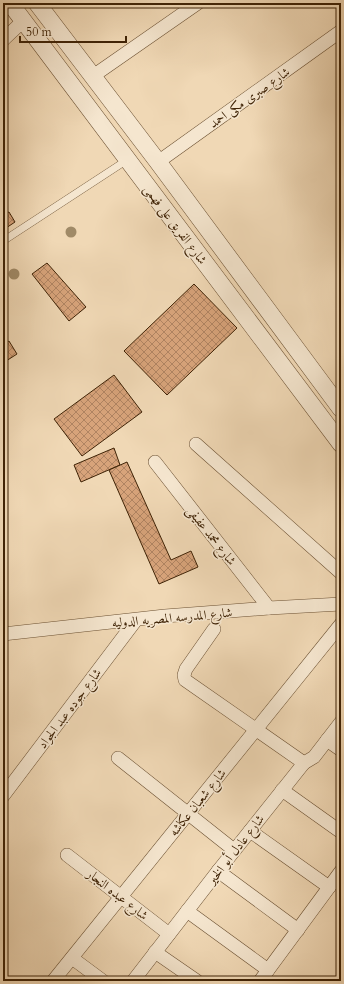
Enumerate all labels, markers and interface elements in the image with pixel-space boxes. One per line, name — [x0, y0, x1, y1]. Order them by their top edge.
scale bar — [20, 18, 126, 44]
text: 50 m — [26, 24, 53, 40]
street label: شارع صبرى مكى احمد — [205, 63, 295, 134]
street label: شارع الفريق على فهمى — [138, 181, 211, 269]
street label: شارع محمد عفيفى — [181, 502, 240, 570]
street label: شارع المدرسه المصريه الدوليه — [111, 604, 233, 634]
street label: شارع جوده عبد الجواد — [34, 665, 108, 754]
street label: شارع شعبان عكاشه — [165, 765, 232, 841]
street label: شارع عادل أبو الخير — [202, 811, 270, 891]
street label: شارع عبده النجار — [80, 864, 152, 926]

